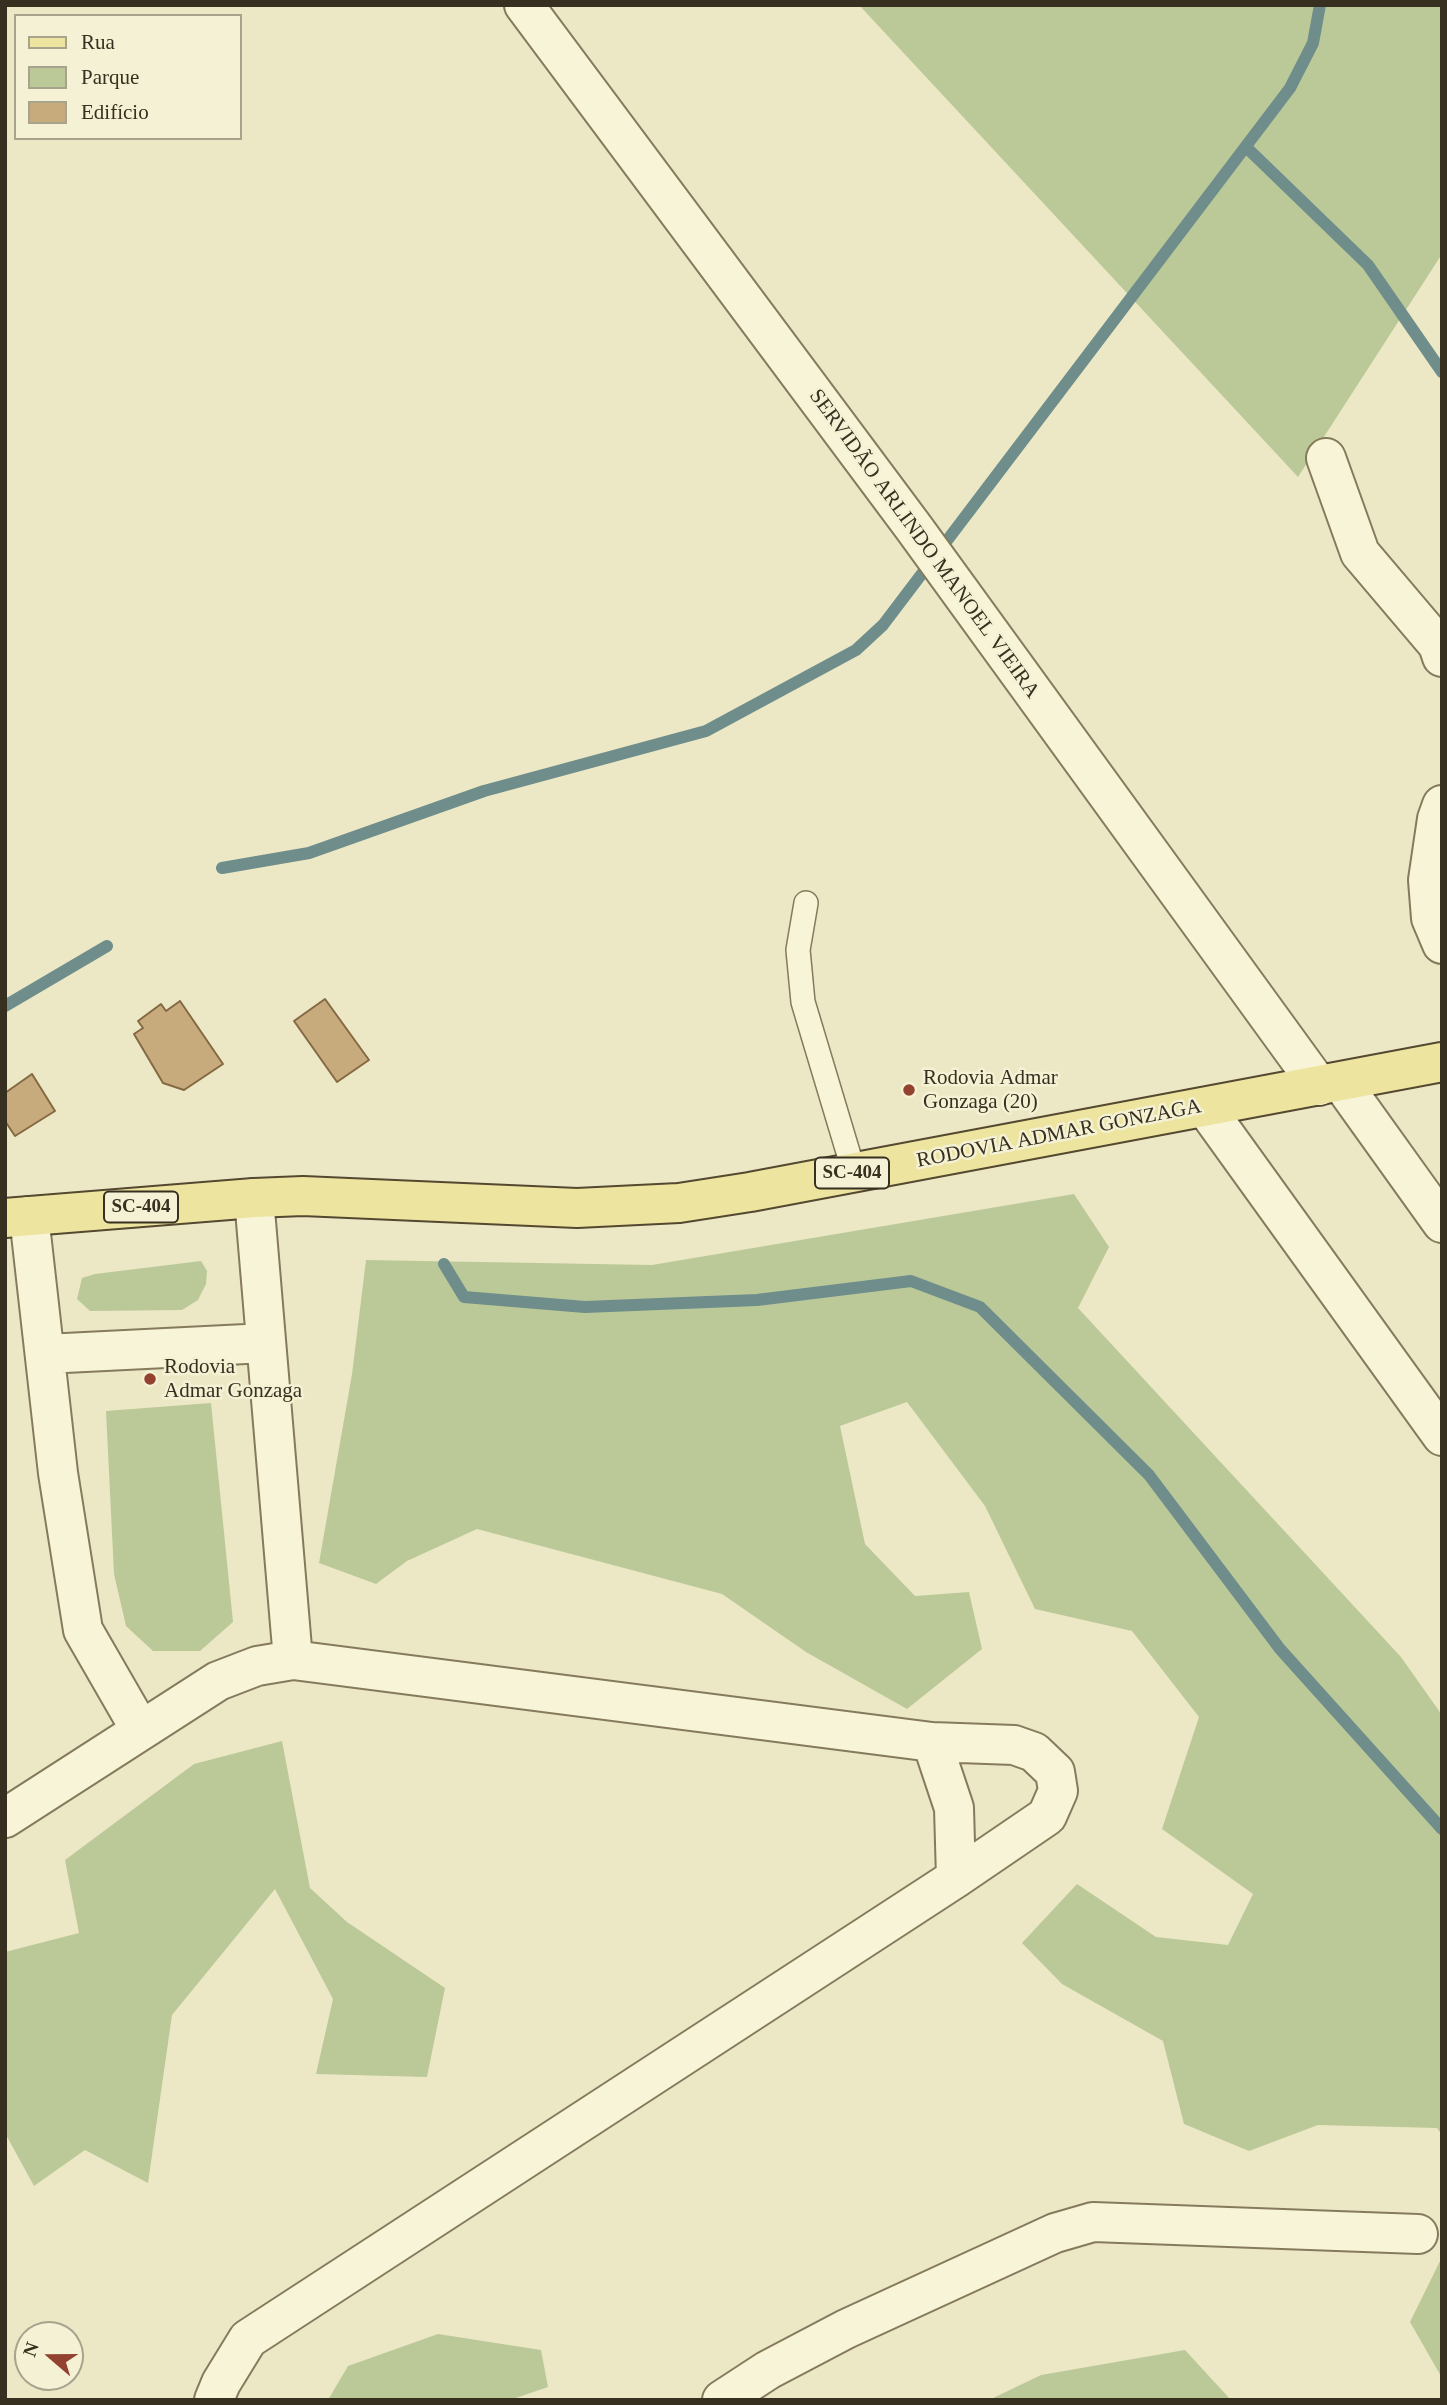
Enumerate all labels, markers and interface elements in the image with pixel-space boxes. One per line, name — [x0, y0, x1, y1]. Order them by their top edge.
legend — [14, 14, 242, 140]
text: Rua — [81, 30, 115, 54]
text: Parque — [81, 65, 139, 89]
text: Edifício — [81, 100, 149, 124]
street label: SERVIDÃO ARLINDO MANOEL VIEIRA — [803, 385, 1045, 703]
place label: Rodovia Admar Gonzaga (20) — [923, 1065, 1058, 1115]
marker: Rodovia Admar Gonzaga (20) — [901, 1082, 917, 1098]
street label: RODOVIA ADMAR GONZAGA — [915, 1094, 1203, 1174]
road number: SC-404 — [815, 1158, 889, 1189]
road number: SC-404 — [104, 1191, 178, 1222]
place label: Rodovia Admar Gonzaga — [164, 1354, 302, 1404]
marker: Rodovia Admar Gonzaga — [142, 1371, 158, 1387]
north arrow — [14, 2321, 84, 2391]
text: N — [18, 2339, 43, 2359]

